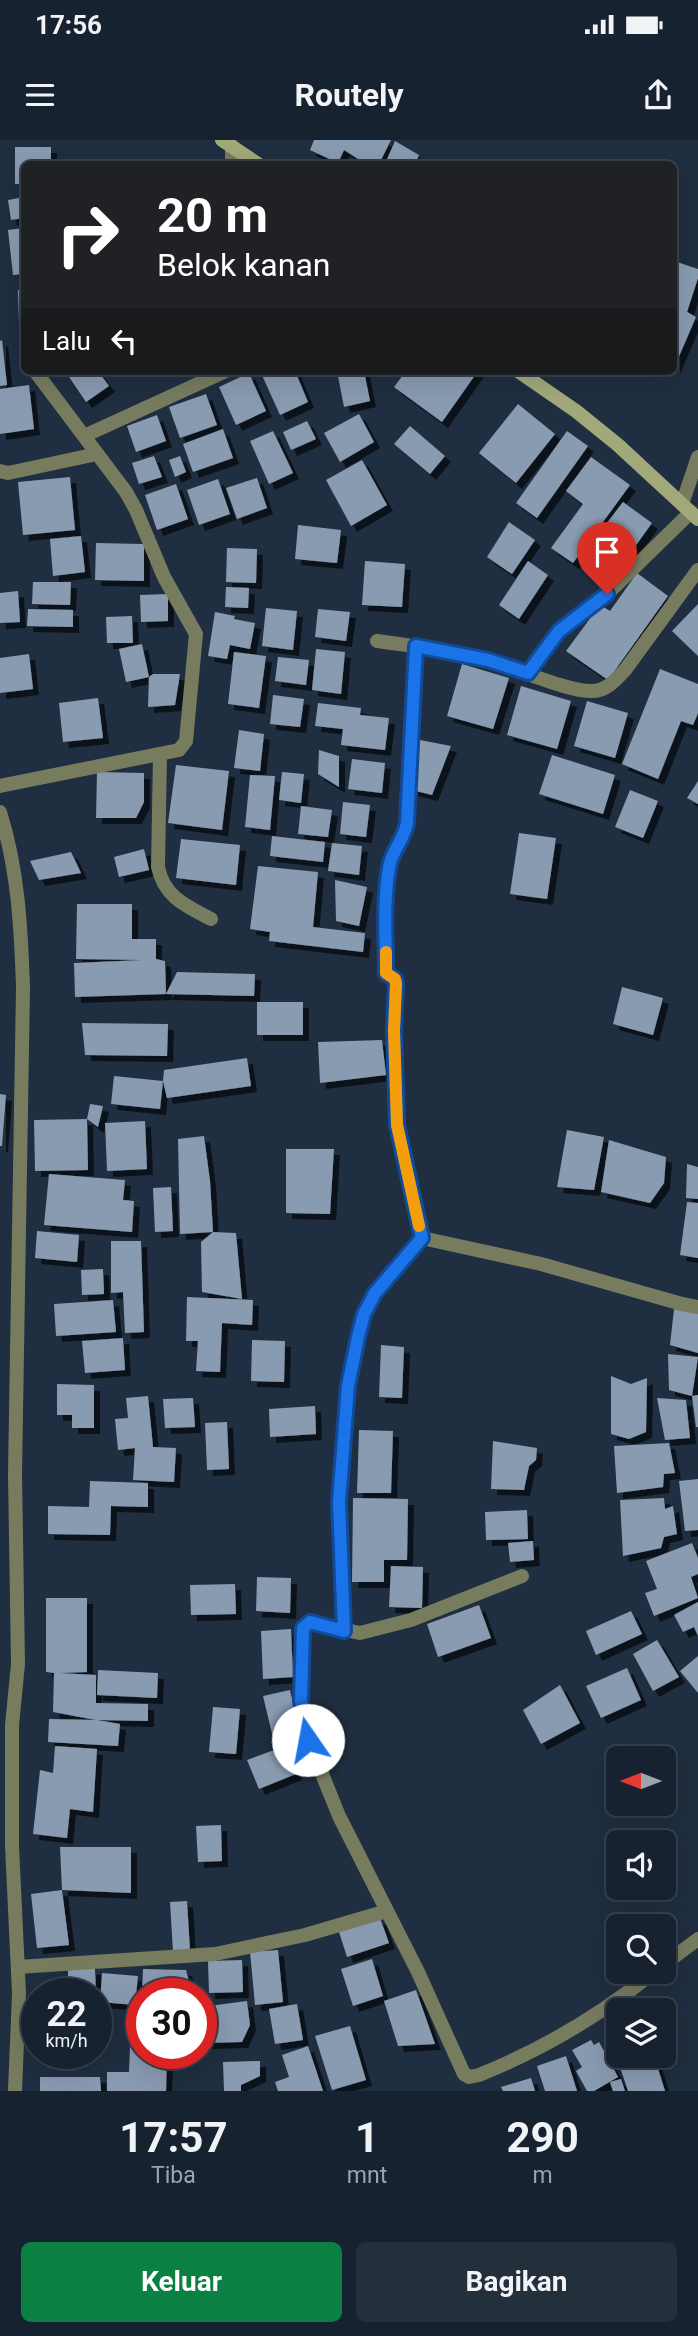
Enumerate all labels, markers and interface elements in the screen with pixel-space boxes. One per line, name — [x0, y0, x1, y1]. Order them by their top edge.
text: 17:56 — [35, 10, 102, 40]
icon: menu — [21, 76, 59, 114]
text: Routely — [294, 76, 404, 114]
icon: share — [639, 76, 677, 114]
text: 20 m — [157, 187, 268, 244]
icon: right — [42, 189, 133, 280]
text: Belok kanan — [157, 246, 330, 284]
icon: left — [105, 322, 143, 360]
text: Lalu — [42, 326, 91, 356]
pin — [577, 522, 637, 594]
icon: arrive — [588, 533, 626, 571]
position arrow — [271, 1703, 345, 1777]
north arrow — [606, 1746, 676, 1816]
map controls — [606, 1746, 676, 2068]
button: sound — [606, 1830, 676, 1900]
button: search — [606, 1914, 676, 1984]
speed limit sign: 30 — [126, 1978, 217, 2069]
text: 22 — [46, 1994, 87, 2035]
button: layers — [606, 1998, 676, 2068]
text: km/h — [45, 2030, 88, 2051]
text: 17:57 — [119, 2113, 228, 2162]
text: 1 — [355, 2113, 379, 2162]
text: 290 — [506, 2113, 579, 2162]
text: Tiba — [151, 2162, 196, 2189]
text: mnt — [347, 2162, 387, 2189]
text: m — [533, 2162, 553, 2189]
button: Keluar — [21, 2242, 342, 2322]
button: Bagikan — [356, 2242, 677, 2322]

